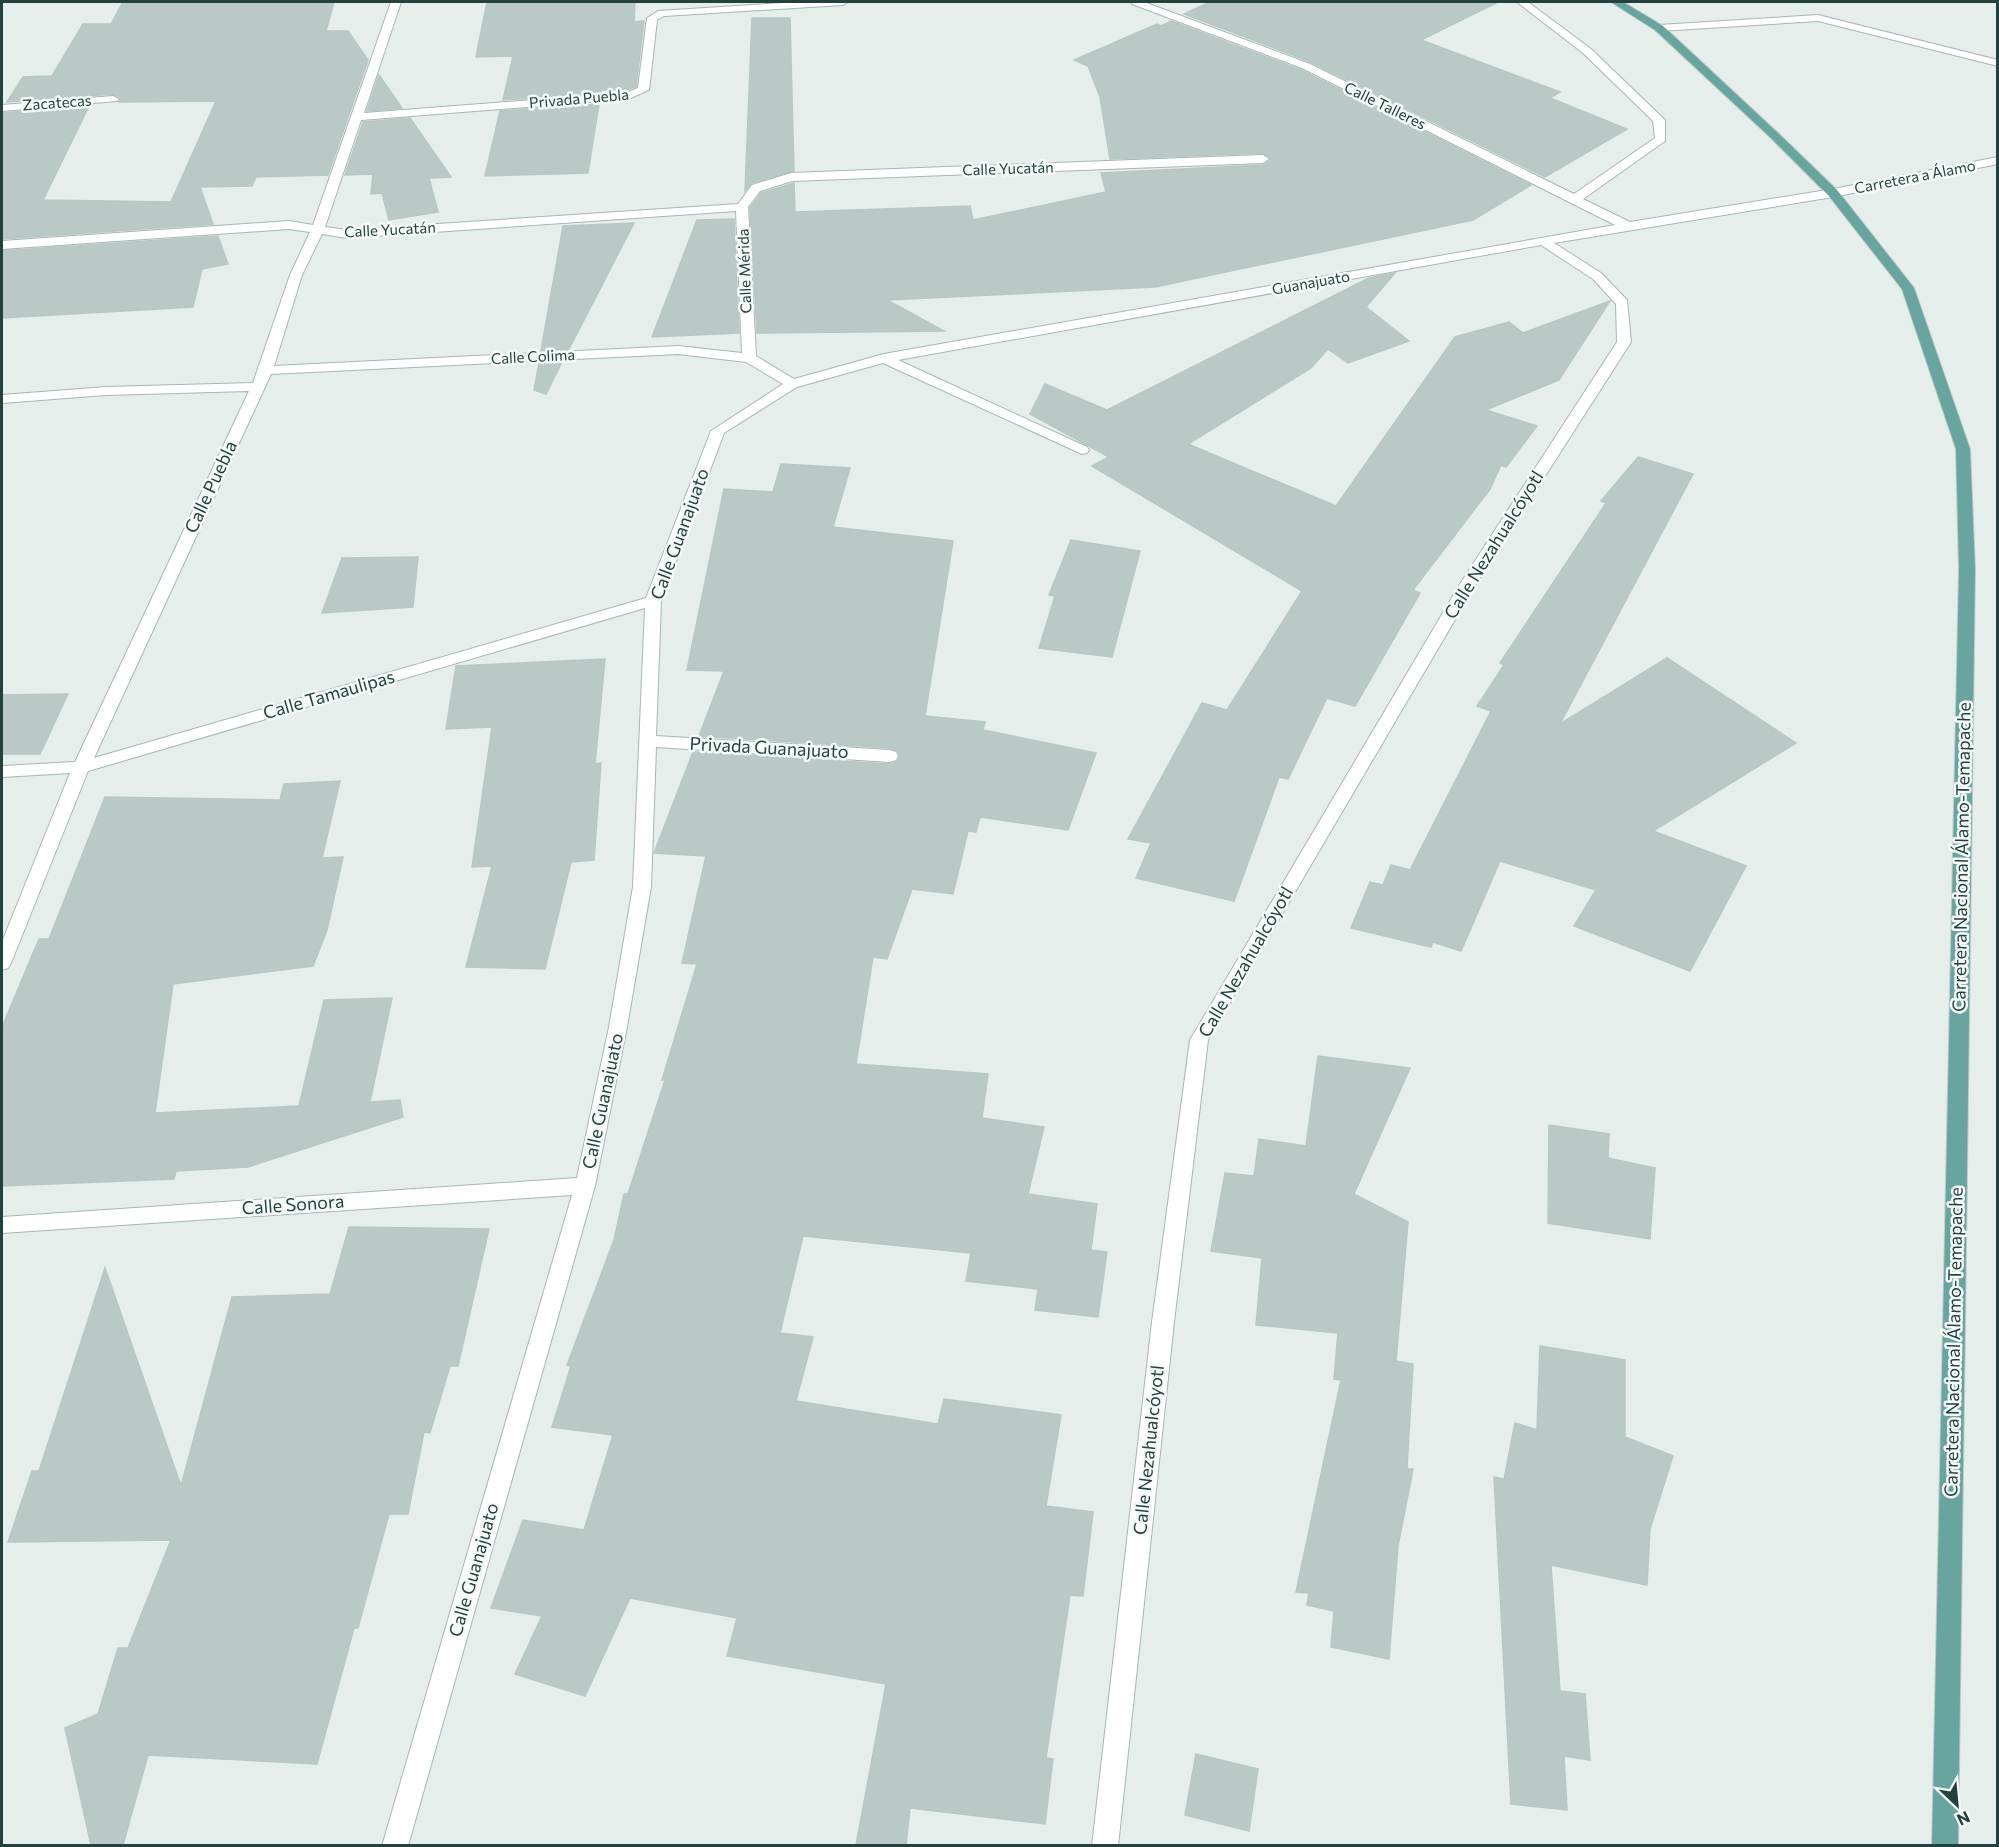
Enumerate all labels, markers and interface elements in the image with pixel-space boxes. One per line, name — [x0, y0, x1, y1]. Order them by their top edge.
street label: Calle Talleres — [1342, 78, 1429, 133]
street label: Privada Puebla — [528, 85, 630, 111]
street label: Zacatecas — [22, 91, 92, 113]
street label: Carretera a Álamo — [1853, 154, 1977, 197]
street label: Calle Yucatán — [962, 157, 1054, 179]
street label: Calle Yucatán — [344, 218, 436, 240]
street label: Calle Mérida — [734, 228, 754, 314]
street label: Guanajuato — [1271, 266, 1351, 298]
street label: Calle Colima — [490, 345, 576, 367]
street label: Calle Puebla — [179, 437, 241, 536]
street label: Calle Guanajuato — [645, 465, 713, 602]
street label: Calle Nezahualcóyotl — [1439, 466, 1548, 623]
street label: Calle Tamaulipas — [260, 665, 397, 723]
street label: Carretera Nacional Álamo-Temapache — [1947, 702, 1975, 1012]
street label: Privada Guanajuato — [689, 732, 849, 762]
street label: Calle Nezahualcóyotl — [1193, 882, 1297, 1041]
street label: Calle Guanajuato — [577, 1031, 627, 1171]
street label: Carretera Nacional Álamo-Temapache — [1939, 1187, 1967, 1497]
street label: Calle Sonora — [241, 1189, 345, 1219]
street label: Calle Nezahualcóyotl — [1128, 1364, 1168, 1536]
street label: Calle Guanajuato — [443, 1500, 503, 1639]
north arrow — [1927, 1775, 1987, 1835]
text: N — [1954, 1808, 1973, 1830]

